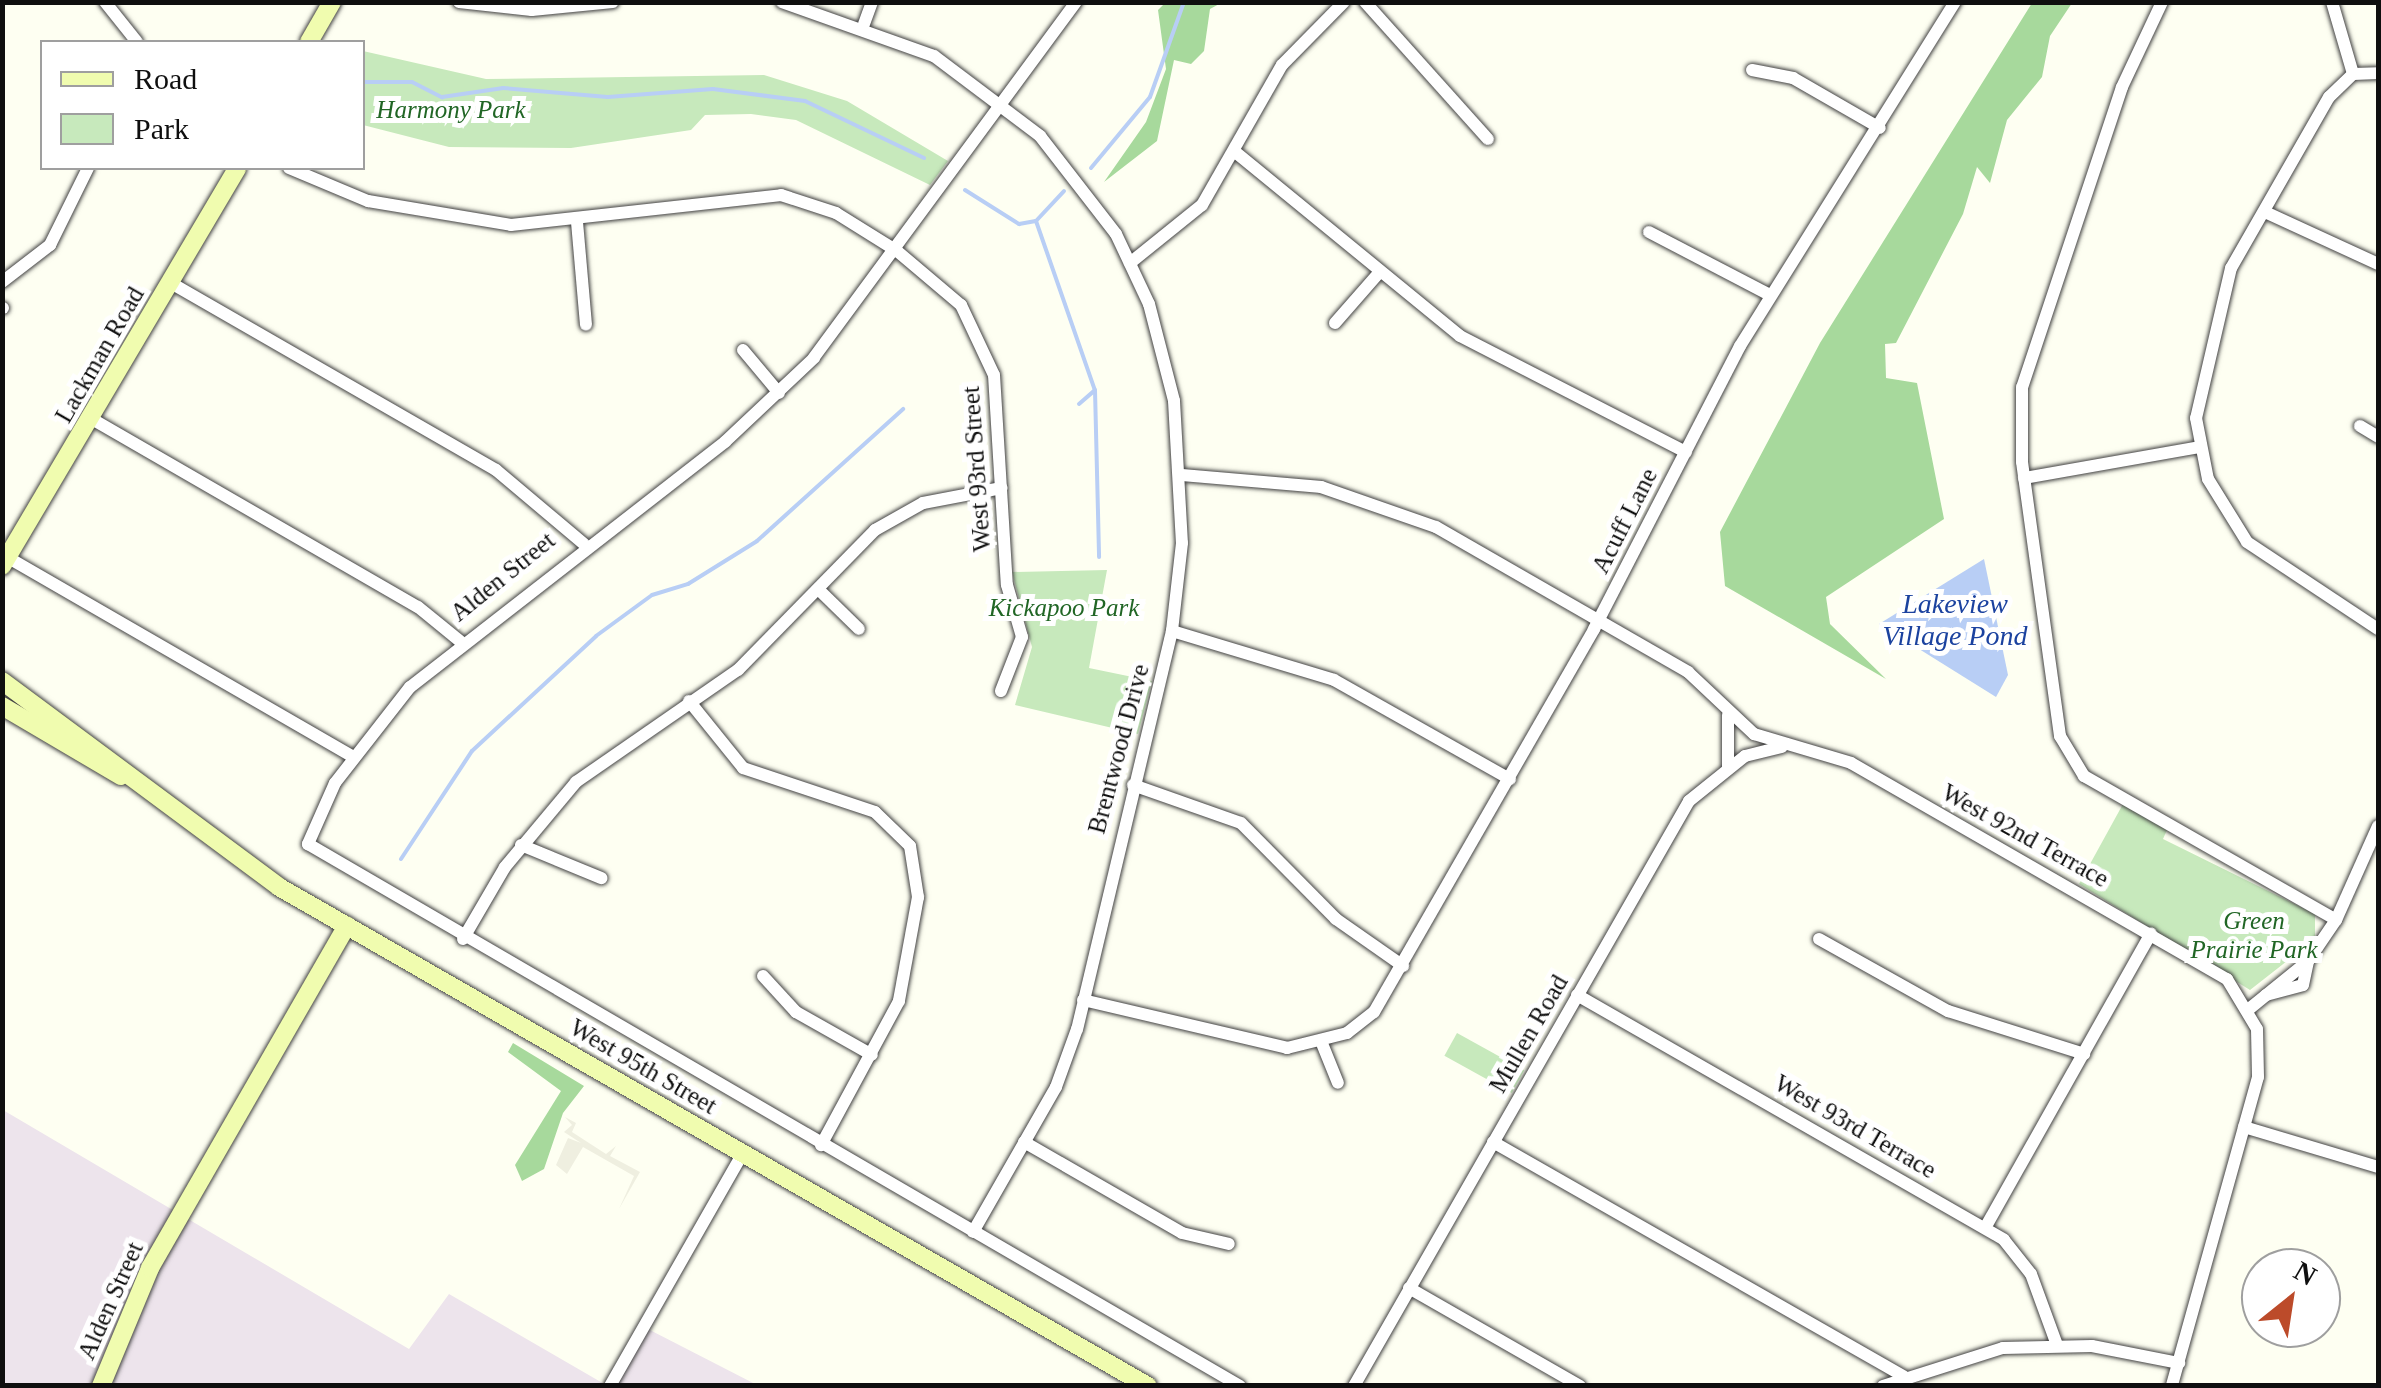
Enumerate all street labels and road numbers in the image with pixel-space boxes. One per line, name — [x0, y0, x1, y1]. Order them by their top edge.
street label: Lackman Road — [49, 282, 151, 428]
street label: West 93rd Street — [956, 385, 998, 553]
street label: Acuff Lane — [1586, 463, 1664, 579]
street label: Alden Street — [445, 526, 561, 628]
street label: Brentwood Drive — [1082, 661, 1156, 837]
street label: West 92nd Terrace — [1936, 778, 2114, 894]
street label: Mullen Road — [1483, 970, 1575, 1098]
street label: West 95th Street — [564, 1013, 722, 1121]
street label: West 93rd Terrace — [1769, 1068, 1941, 1186]
street label: Alden Street — [72, 1238, 150, 1364]

